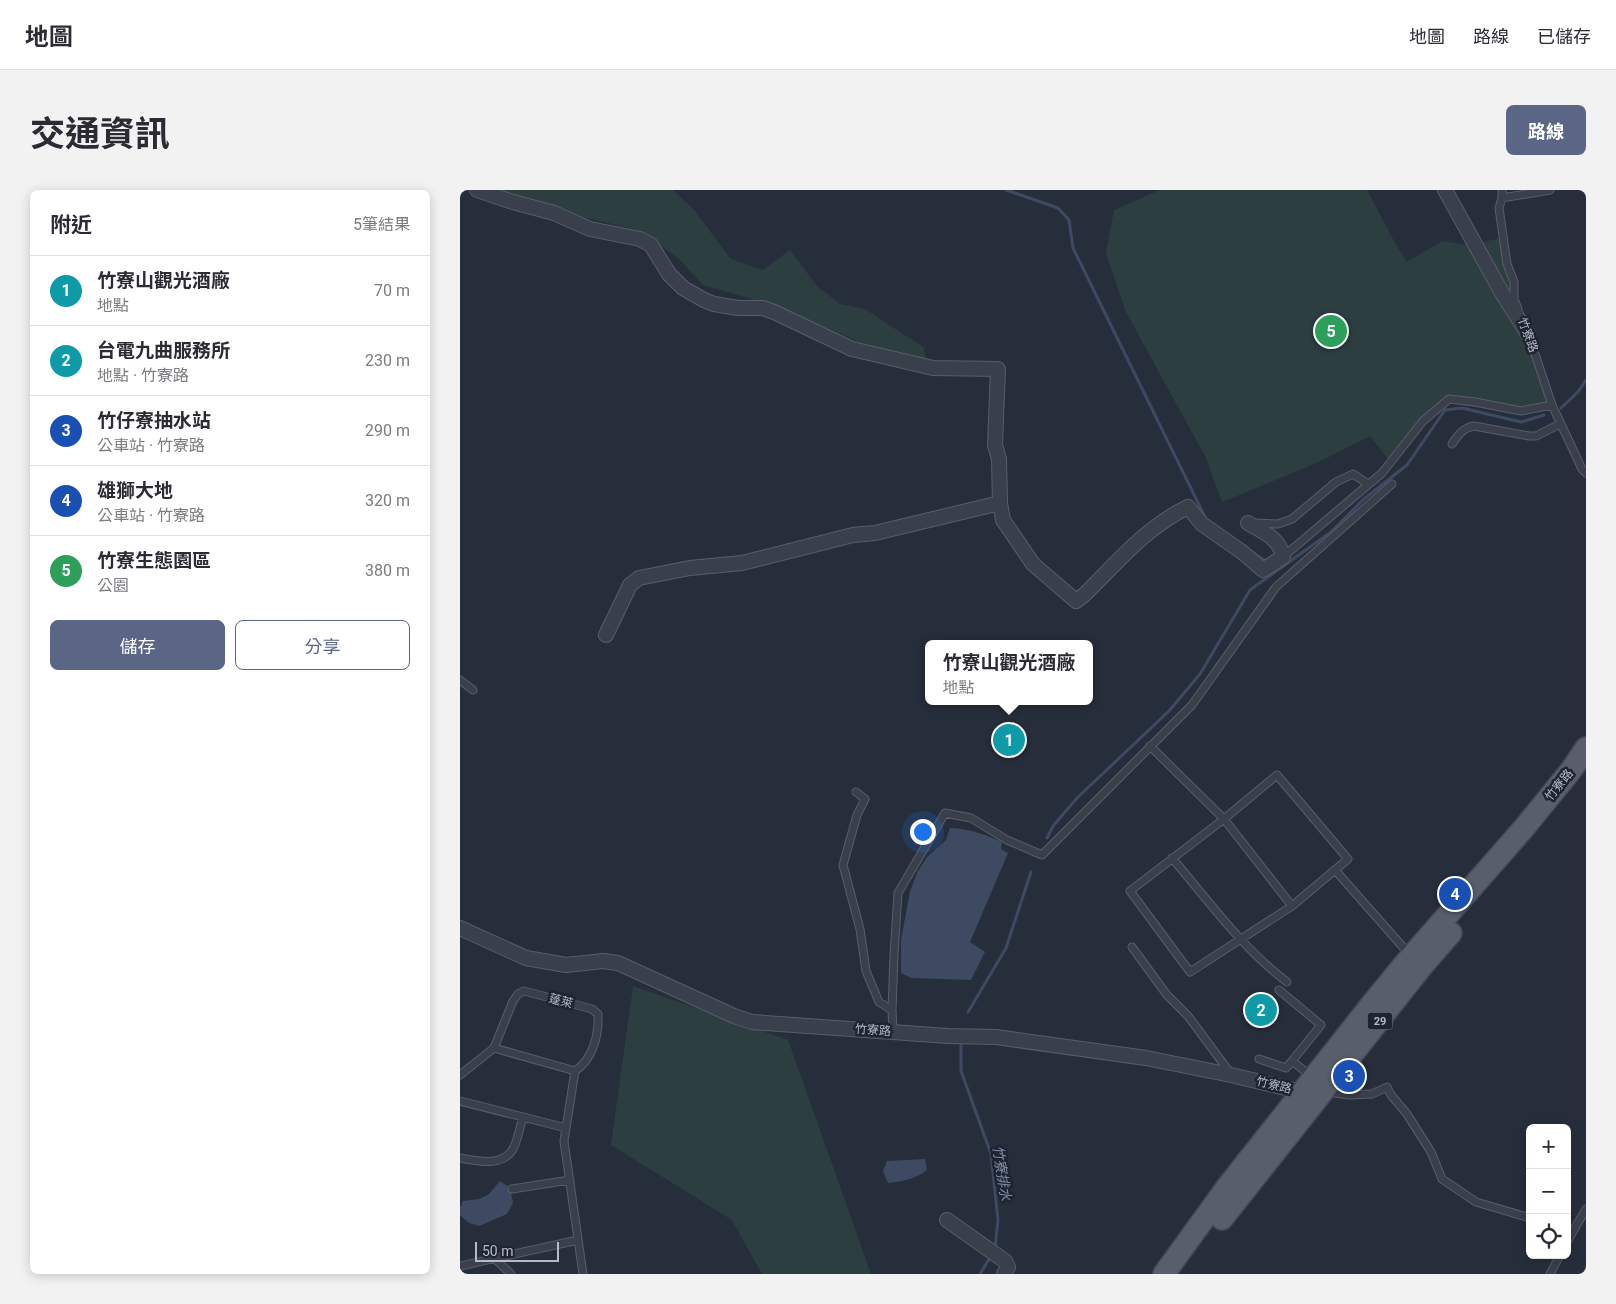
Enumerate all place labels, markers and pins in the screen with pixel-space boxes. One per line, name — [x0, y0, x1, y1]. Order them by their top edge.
pin: 5 — [1315, 312, 1347, 350]
pin: 1 — [993, 721, 1025, 759]
pin: 4 — [1439, 875, 1471, 913]
pin: 2 — [1245, 991, 1277, 1029]
pin: 3 — [1333, 1057, 1365, 1095]

